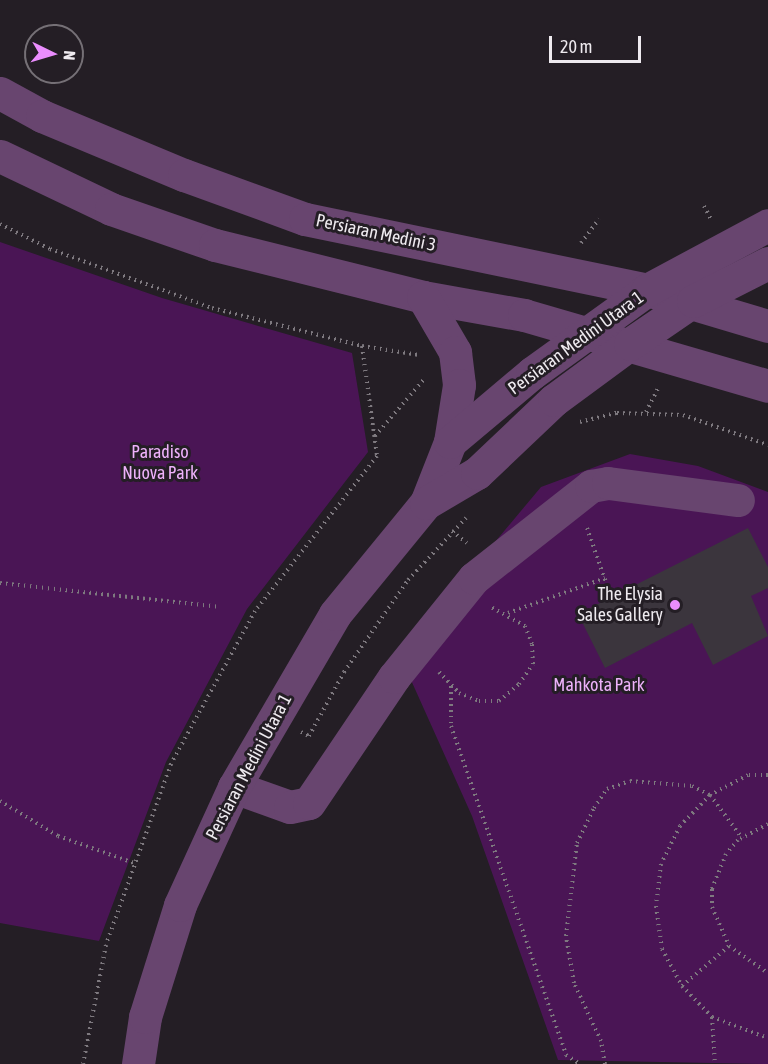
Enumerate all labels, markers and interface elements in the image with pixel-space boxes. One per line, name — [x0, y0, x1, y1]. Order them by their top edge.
north arrow — [24, 24, 84, 84]
scale bar — [552, 24, 644, 62]
text: 20 m — [560, 36, 592, 57]
text: N — [61, 50, 79, 61]
street label: Persiaran Medini 3 — [314, 210, 438, 256]
street label: Persiaran Medini Utara 1 — [504, 287, 648, 399]
park label: Paradiso Nuova Park — [122, 442, 198, 484]
place label: The Elysia Sales Gallery — [577, 584, 663, 626]
marker: The Elysia Sales Gallery — [668, 598, 682, 612]
park label: Mahkota Park — [553, 674, 645, 696]
street label: Persiaran Medini Utara 1 — [201, 690, 297, 844]

